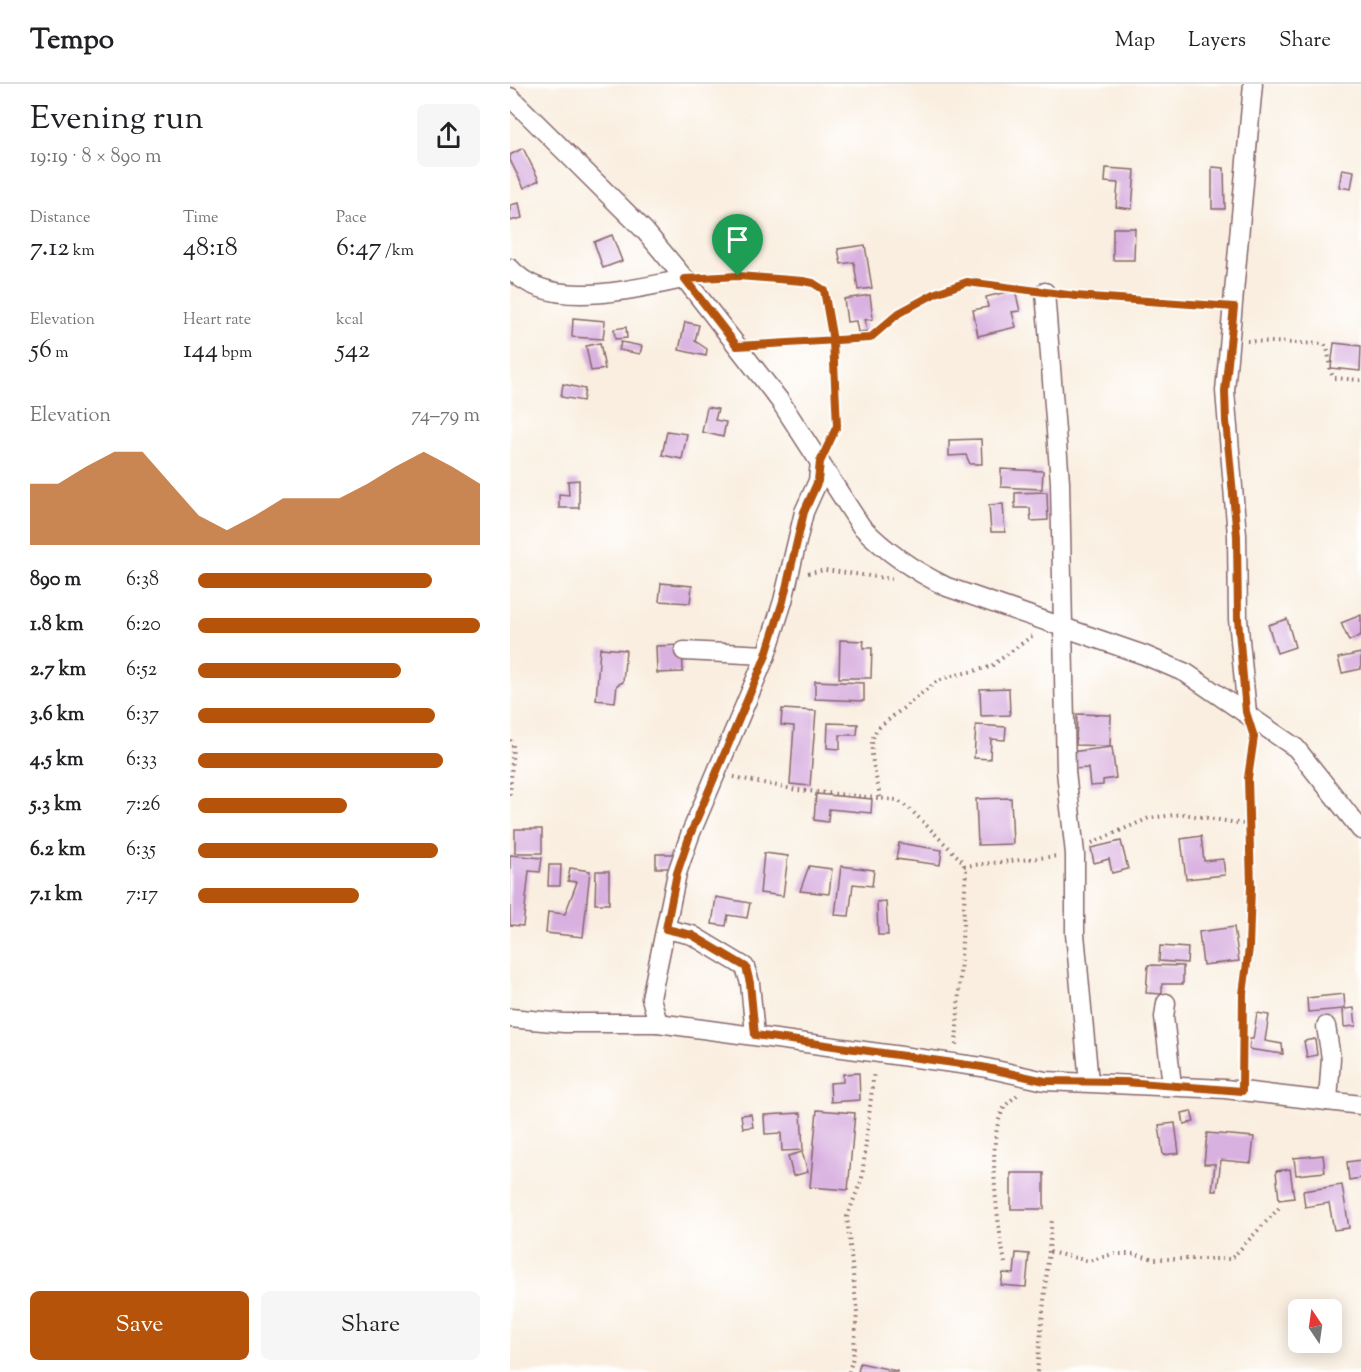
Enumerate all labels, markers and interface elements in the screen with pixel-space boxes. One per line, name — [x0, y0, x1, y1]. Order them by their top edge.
text: Tempo — [30, 21, 114, 61]
text: Map — [1115, 26, 1155, 56]
text: Layers — [1188, 26, 1246, 56]
text: Share — [1279, 26, 1331, 56]
text: Evening run — [30, 96, 204, 144]
button: share — [417, 104, 480, 167]
text: 19:19 · 8 × 890 m — [30, 143, 162, 172]
text: Distance — [30, 207, 90, 230]
text: Time — [183, 207, 219, 230]
text: Pace — [336, 207, 367, 230]
pin — [712, 214, 763, 276]
icon: arrive — [721, 223, 754, 256]
text: 7.12 — [30, 230, 69, 267]
text: 48:18 — [183, 230, 238, 267]
text: 6:47 — [336, 230, 382, 267]
text: km — [69, 240, 95, 263]
text: /km — [382, 240, 414, 263]
text: Elevation — [30, 309, 95, 332]
text: Heart rate — [183, 309, 251, 332]
text: kcal — [336, 309, 364, 332]
text: 56 — [30, 332, 52, 369]
text: 144 — [183, 332, 218, 369]
text: 542 — [336, 332, 370, 369]
text: m — [52, 342, 68, 365]
text: bpm — [218, 342, 252, 365]
text: Elevation — [30, 402, 111, 431]
text: 74–79 m — [411, 402, 480, 431]
text: 890 m — [30, 566, 81, 595]
text: 6:38 — [126, 566, 159, 595]
text: 1.8 km — [30, 611, 84, 640]
text: 6:20 — [126, 611, 161, 640]
text: 2.7 km — [30, 656, 86, 685]
text: 6:52 — [126, 656, 157, 685]
text: 3.6 km — [30, 701, 84, 730]
text: 6:37 — [126, 701, 159, 730]
text: 4.5 km — [30, 746, 84, 775]
text: 6:33 — [126, 746, 157, 775]
text: 5.3 km — [30, 791, 82, 820]
text: 7:26 — [126, 791, 161, 820]
text: 6.2 km — [30, 836, 86, 865]
text: 6:35 — [126, 836, 156, 865]
text: 7.1 km — [30, 881, 83, 910]
text: 7:17 — [126, 881, 158, 910]
button: Save — [30, 1291, 249, 1360]
button: Share — [261, 1291, 480, 1360]
north arrow — [1288, 1299, 1342, 1353]
map controls — [1288, 1299, 1342, 1353]

